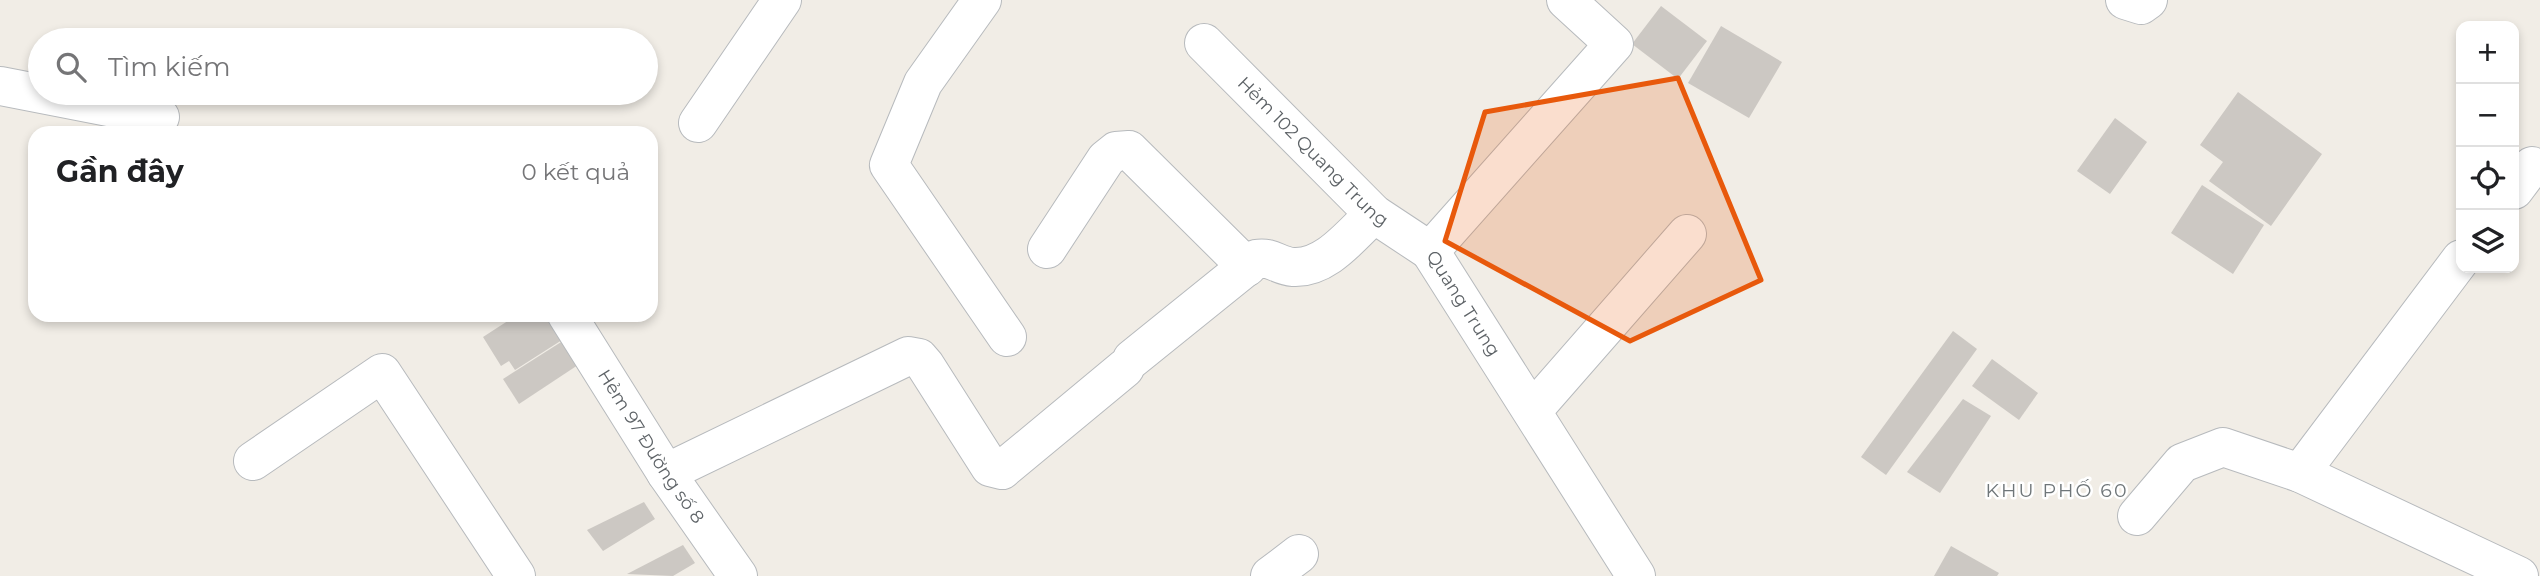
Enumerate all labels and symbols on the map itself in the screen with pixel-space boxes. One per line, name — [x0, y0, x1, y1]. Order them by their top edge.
street label: Hẻm 102 Quang Trung — [1233, 72, 1392, 231]
street label: Quang Trung — [1421, 246, 1505, 360]
street label: Hẻm 97 Đường số 8 — [593, 365, 709, 528]
district label: KHU PHỐ 60 — [1986, 479, 2128, 502]

